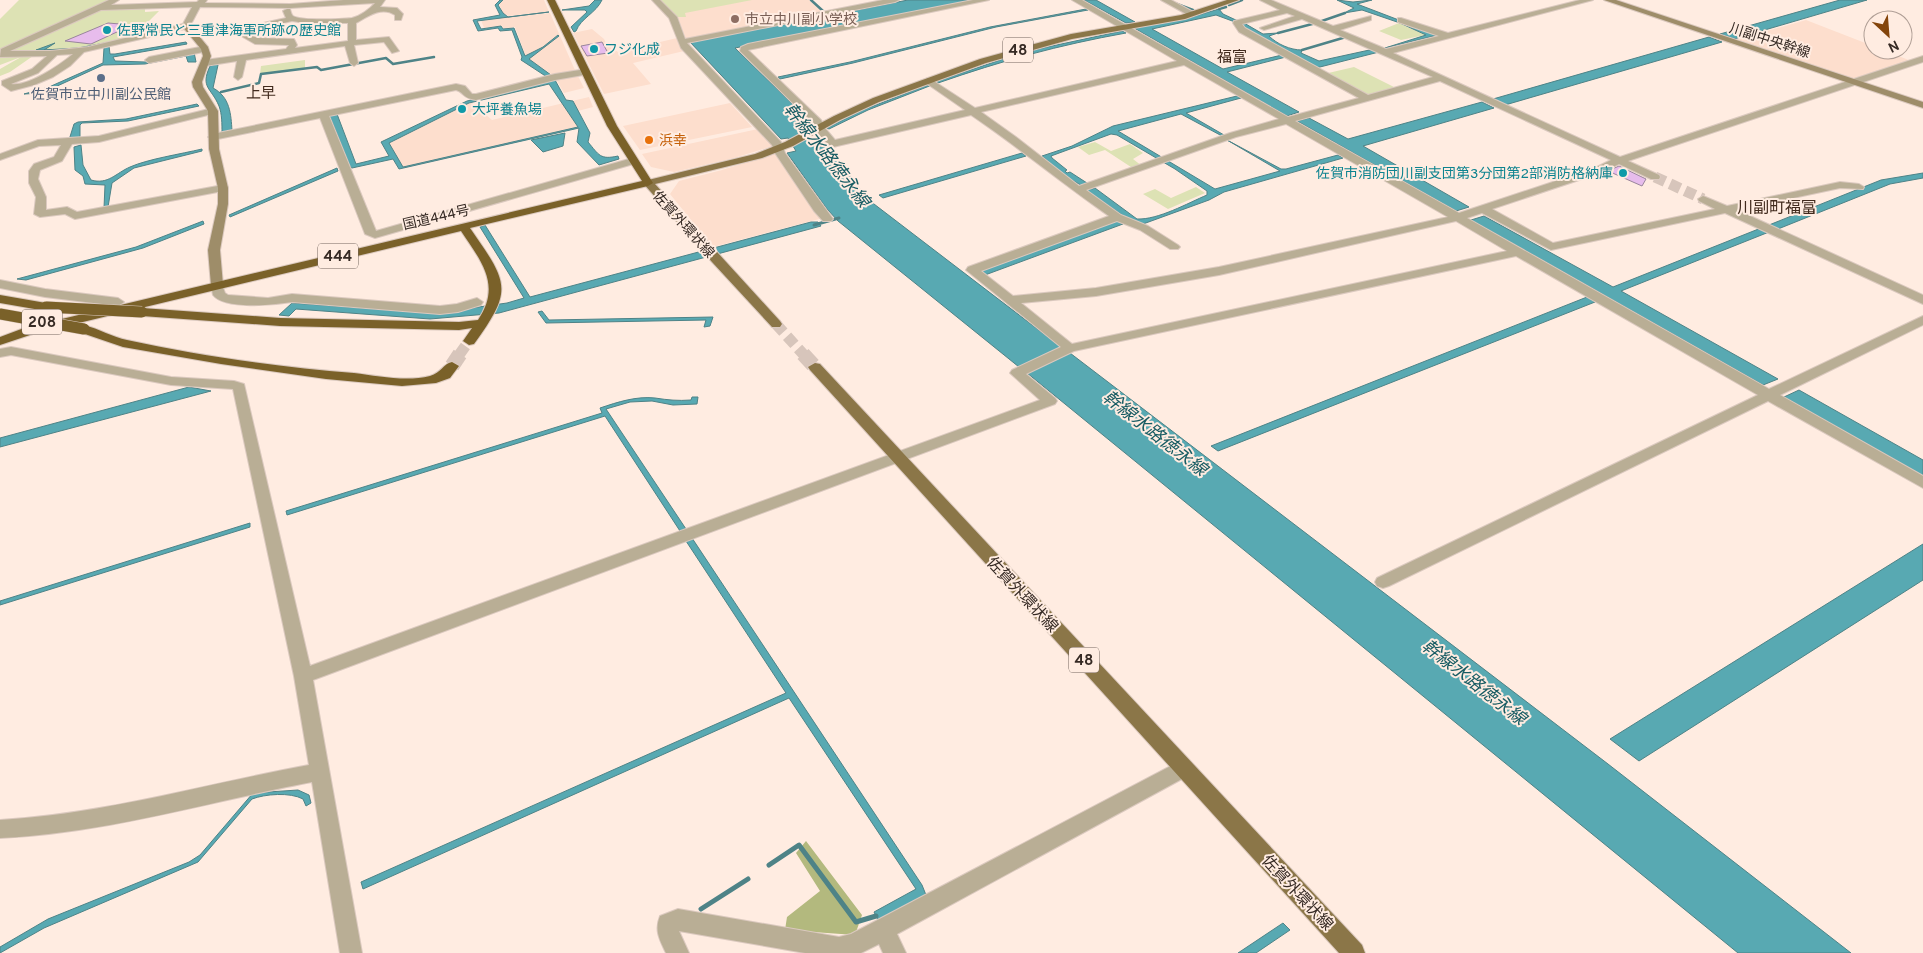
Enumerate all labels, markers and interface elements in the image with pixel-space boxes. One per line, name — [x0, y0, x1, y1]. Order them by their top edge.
north arrow — [1863, 10, 1913, 60]
place label: 市立中川副小学校 — [745, 12, 857, 29]
marker: 市立中川副小学校 — [729, 13, 741, 25]
street label: 川副中央幹線 — [1727, 20, 1812, 62]
place label: 佐野常民と三重津海軍所跡の歴史館 — [117, 23, 341, 40]
marker: 佐野常民と三重津海軍所跡の歴史館 — [101, 24, 113, 36]
text: N — [1885, 35, 1901, 55]
road number: 48 — [1003, 38, 1033, 62]
place label: フジ化成 — [604, 42, 660, 59]
marker: フジ化成 — [588, 43, 600, 55]
district label: 福富 — [1217, 49, 1247, 68]
marker: 佐賀市立中川副公民館 — [95, 72, 107, 84]
district label: 上早 — [246, 85, 276, 104]
place label: 佐賀市立中川副公民館 — [31, 87, 171, 104]
water label: 幹線水路徳永線 — [778, 99, 875, 214]
place label: 大坪養魚場 — [472, 102, 542, 119]
marker: 大坪養魚場 — [456, 103, 468, 115]
place label: 浜幸 — [659, 133, 687, 150]
marker: 浜幸 — [643, 134, 655, 146]
place label: 佐賀市消防団川副支団第3分団第2部消防格納庫 — [1316, 165, 1613, 183]
marker: 佐賀市消防団川副支団第3分団第2部消防格納庫 — [1617, 167, 1629, 179]
street label: 佐賀外環状線 — [648, 187, 718, 262]
district label: 川副町福富 — [1737, 199, 1817, 219]
street label: 国道444号 — [401, 203, 471, 234]
road number: 444 — [318, 244, 358, 268]
road number: 208 — [22, 310, 62, 334]
water label: 幹線水路徳永線 — [1097, 386, 1212, 483]
street label: 佐賀外環状線 — [981, 553, 1062, 637]
water label: 幹線水路徳永線 — [1416, 635, 1531, 732]
road number: 48 — [1069, 648, 1099, 672]
street label: 佐賀外環状線 — [1256, 851, 1337, 935]

